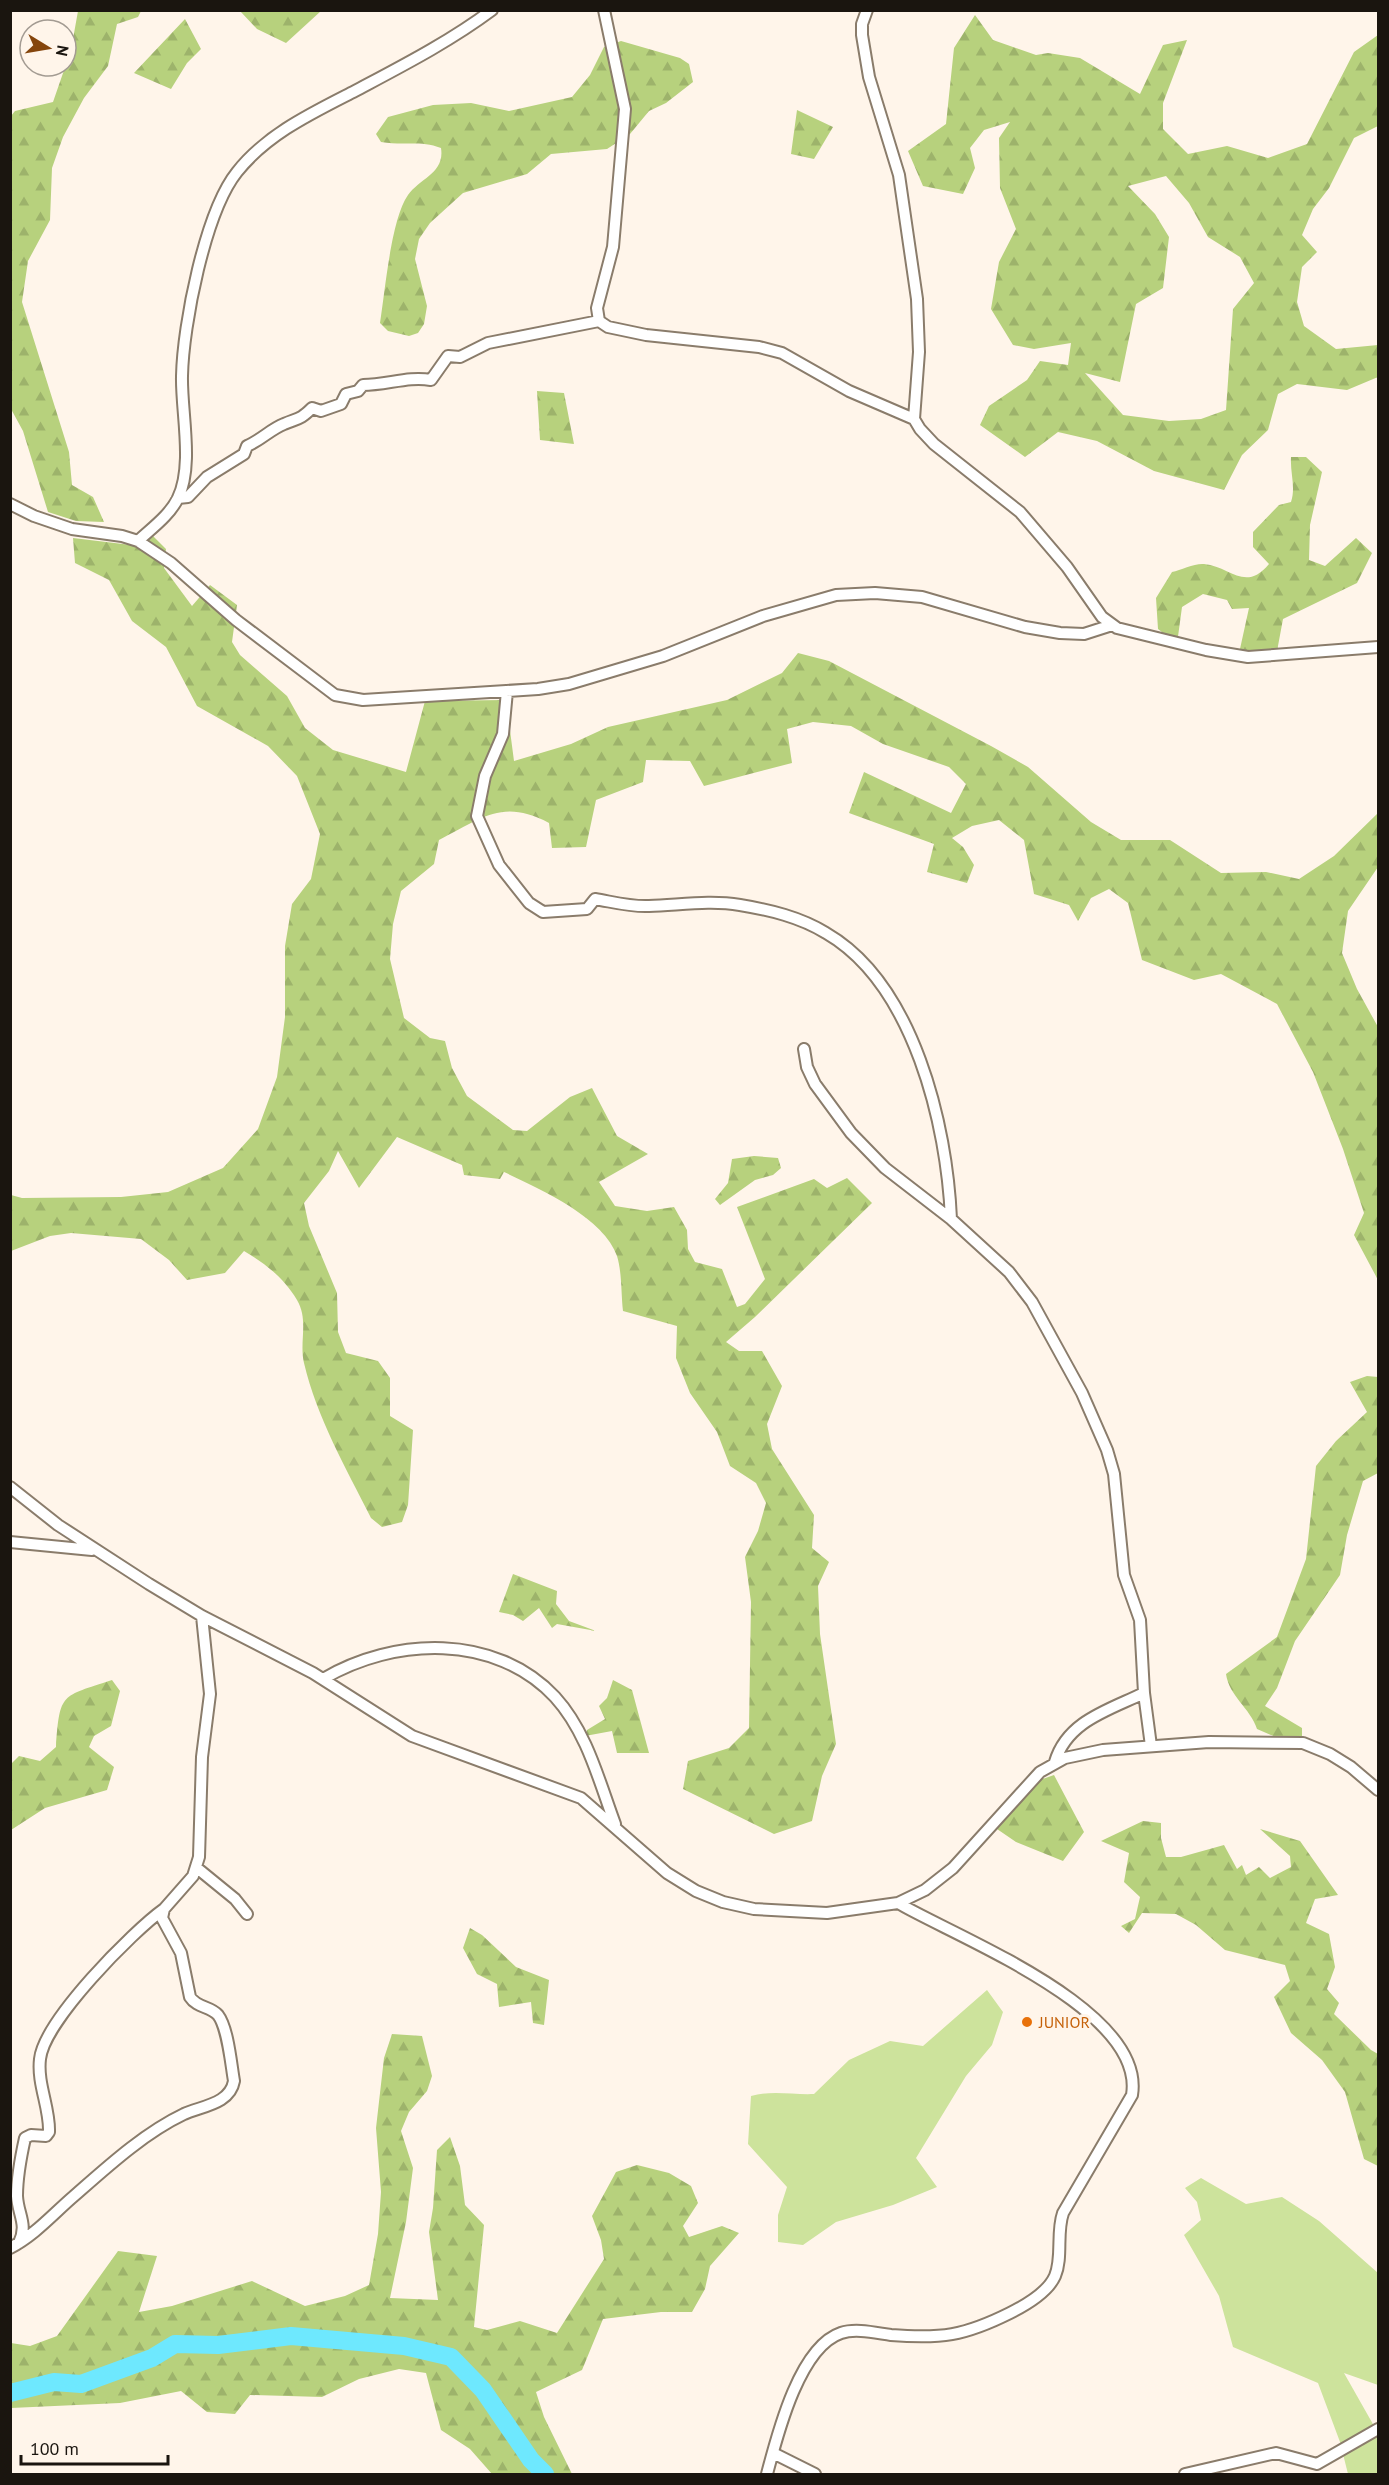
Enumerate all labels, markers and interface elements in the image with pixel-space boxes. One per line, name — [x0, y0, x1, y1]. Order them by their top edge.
north arrow — [18, 18, 78, 78]
text: N — [52, 44, 74, 58]
place label: JUNIOR — [1038, 2012, 1090, 2032]
marker: JUNIOR — [1020, 2015, 1034, 2029]
scale bar — [21, 2428, 168, 2466]
text: 100 m — [30, 2437, 79, 2460]

